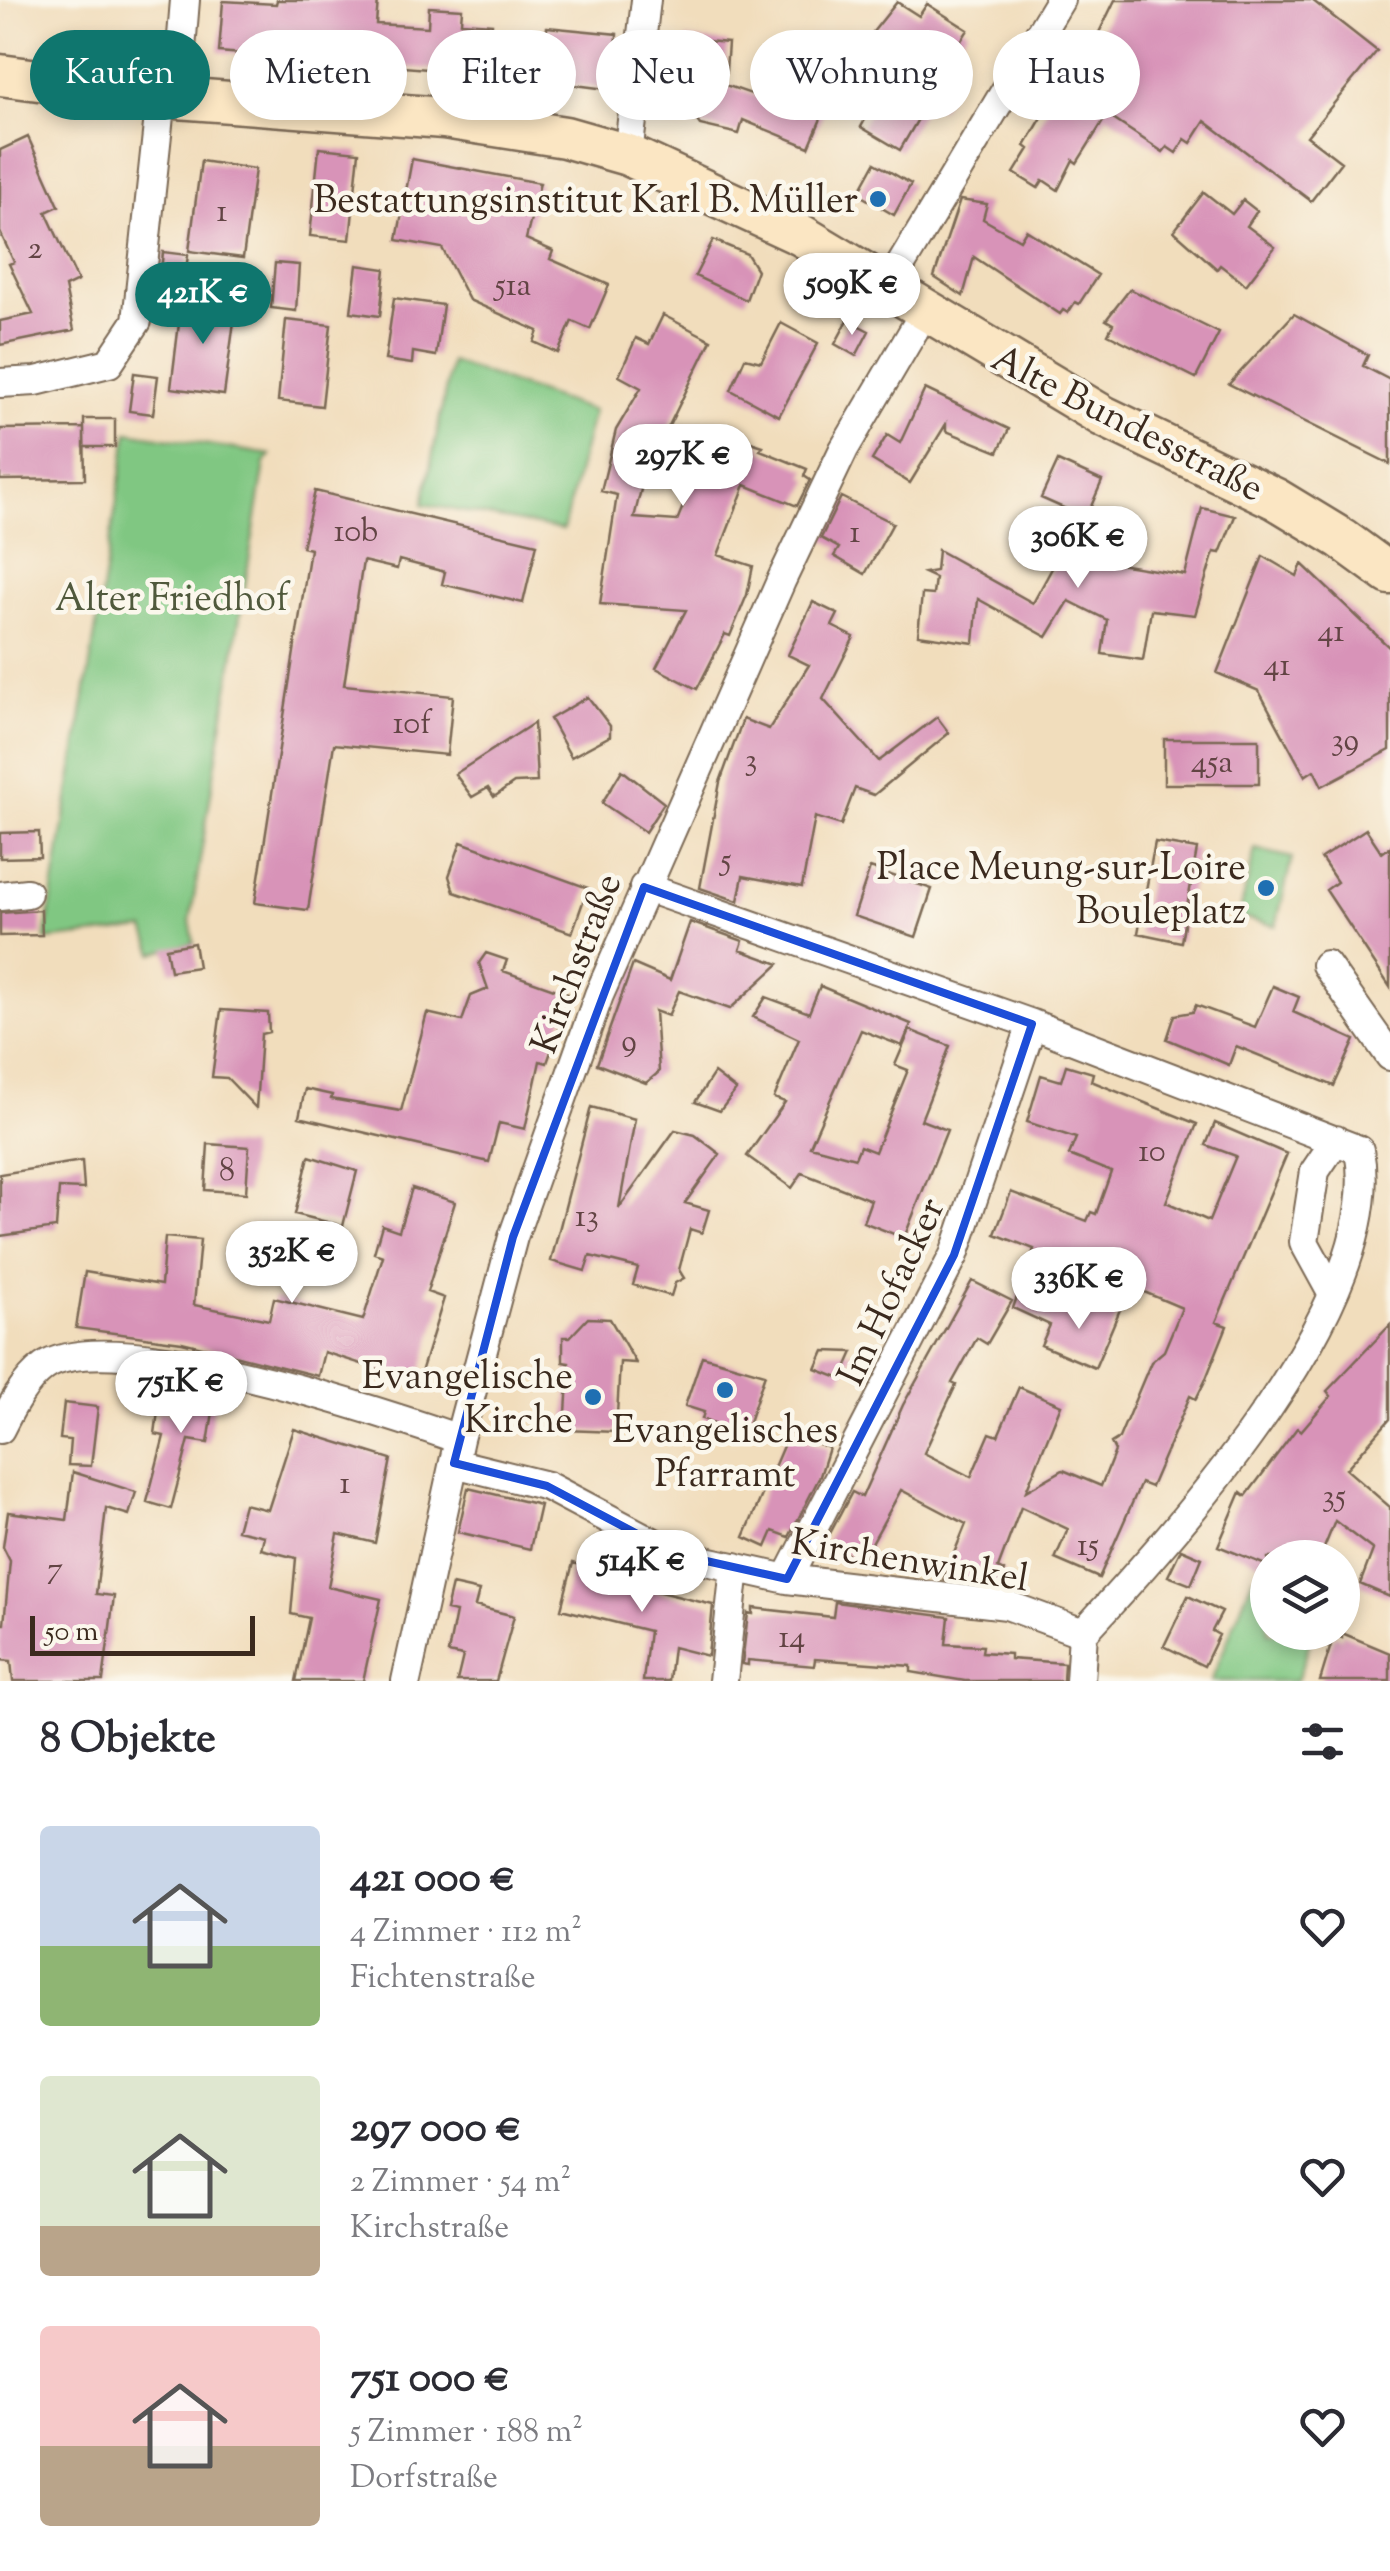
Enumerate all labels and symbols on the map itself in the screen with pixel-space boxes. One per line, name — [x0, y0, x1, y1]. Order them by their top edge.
place label: Bestattungsinstitut Karl B. Müller — [313, 176, 858, 230]
marker: Bestattungsinstitut Karl B. Müller — [867, 188, 889, 210]
house number: 1 — [217, 190, 228, 236]
house number: 2 — [28, 227, 43, 273]
pin: 509K € — [771, 253, 933, 338]
pin: 421K € — [122, 262, 284, 347]
house number: 51a — [493, 264, 532, 310]
street label: Alte Bundesstraße — [981, 334, 1272, 517]
pin: 297K € — [602, 424, 764, 509]
pin: 306K € — [997, 506, 1159, 591]
house number: 10b — [334, 510, 378, 556]
house number: 1 — [850, 511, 861, 557]
park label: Alter Friedhof — [55, 574, 291, 628]
house number: 41 — [1317, 610, 1345, 656]
house number: 41 — [1263, 644, 1291, 690]
house number: 10f — [393, 702, 433, 748]
house number: 39 — [1331, 719, 1359, 765]
house number: 3 — [745, 739, 757, 785]
house number: 45a — [1191, 741, 1233, 787]
house number: 5 — [719, 839, 732, 885]
place label: Place Meung-sur-Loire Bouleplatz — [876, 843, 1246, 941]
street label: Kirchstraße — [520, 866, 638, 1062]
marker: Place Meung-sur-Loire Bouleplatz — [1255, 877, 1277, 899]
house number: 9 — [621, 1020, 637, 1066]
house number: 10 — [1138, 1130, 1166, 1176]
house number: 8 — [219, 1149, 235, 1195]
street label: Im Hofacker — [827, 1190, 961, 1396]
house number: 13 — [575, 1195, 599, 1241]
pin: 352K € — [211, 1221, 373, 1306]
pin: 336K € — [998, 1247, 1160, 1332]
pin: 751K € — [100, 1351, 262, 1436]
place label: Evangelische Kirche — [362, 1352, 573, 1450]
marker: Evangelisches Pfarramt — [714, 1379, 736, 1401]
marker: Evangelische Kirche — [582, 1386, 604, 1408]
place label: Evangelisches Pfarramt — [612, 1406, 838, 1504]
house number: 1 — [340, 1462, 351, 1508]
house number: 35 — [1322, 1475, 1346, 1521]
street label: Kirchenwinkel — [787, 1518, 1032, 1608]
house number: 15 — [1077, 1524, 1099, 1570]
pin: 514K € — [561, 1530, 723, 1615]
house number: 7 — [47, 1547, 63, 1593]
scale bar — [30, 1611, 255, 1656]
house number: 14 — [778, 1616, 806, 1662]

